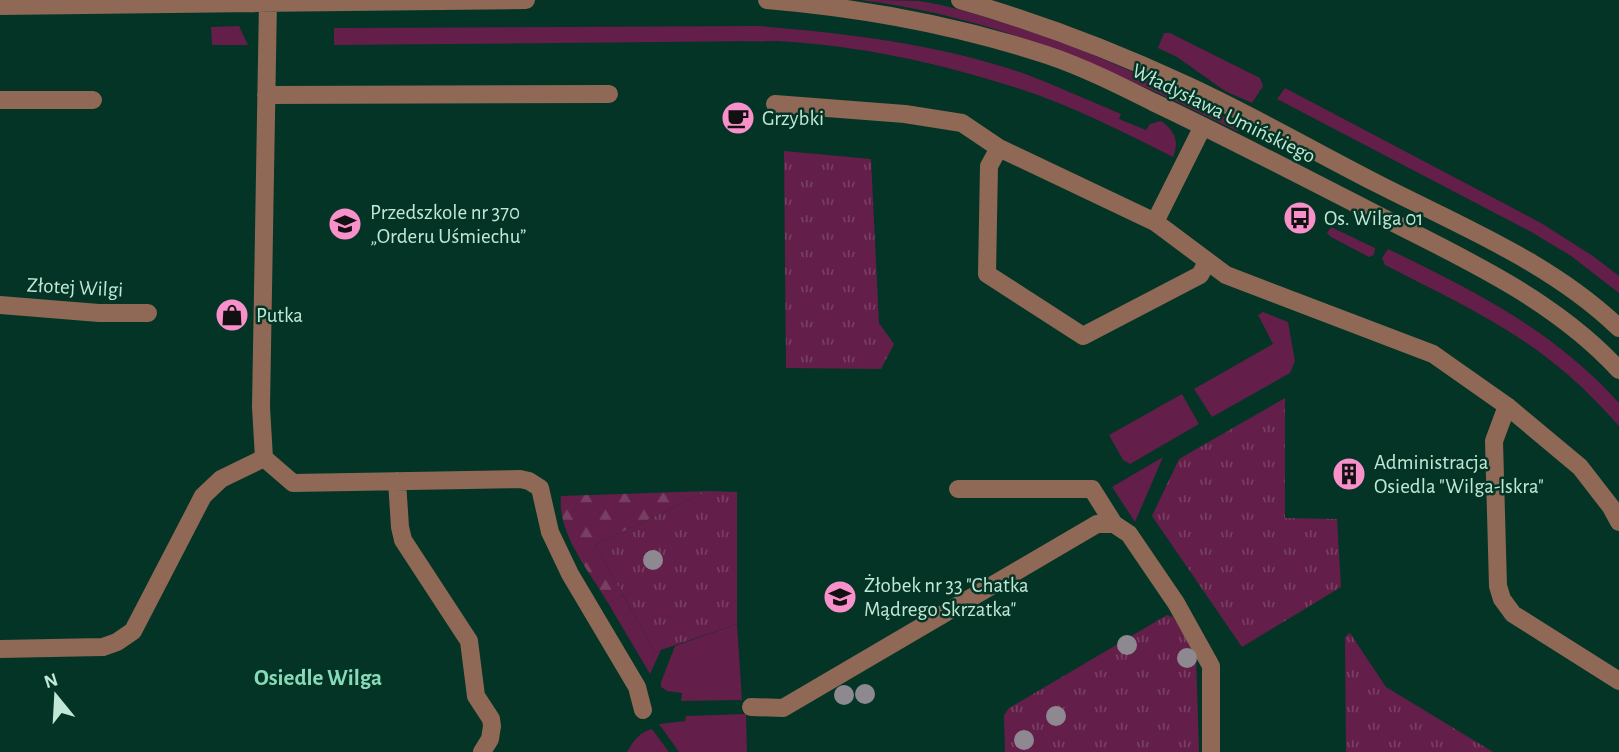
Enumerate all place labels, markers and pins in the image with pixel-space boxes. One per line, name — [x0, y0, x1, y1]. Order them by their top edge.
cafe icon: Grzybki — [719, 99, 757, 137]
place label: Grzybki — [762, 108, 824, 129]
bus stop icon: Os. Wilga 01 — [1281, 199, 1319, 237]
place label: Przedszkole nr 370 „Orderu Uśmiechu” — [370, 202, 526, 247]
school or university icon: Przedszkole nr 370 „Orderu Uśmiechu” — [326, 205, 364, 243]
place label: Os. Wilga 01 — [1324, 208, 1424, 229]
shop icon: Putka — [213, 296, 251, 334]
place label: Putka — [256, 305, 303, 326]
place label: Administracja Osiedla "Wilga-Iskra" — [1374, 452, 1544, 497]
building icon: Administracja Osiedla "Wilga-Iskra" — [1330, 455, 1368, 493]
place label: Żłobek nr 33 "Chatka Mądrego Skrzatka" — [864, 574, 1029, 620]
school or university icon: Żłobek nr 33 "Chatka Mądrego Skrzatka" — [821, 578, 859, 616]

